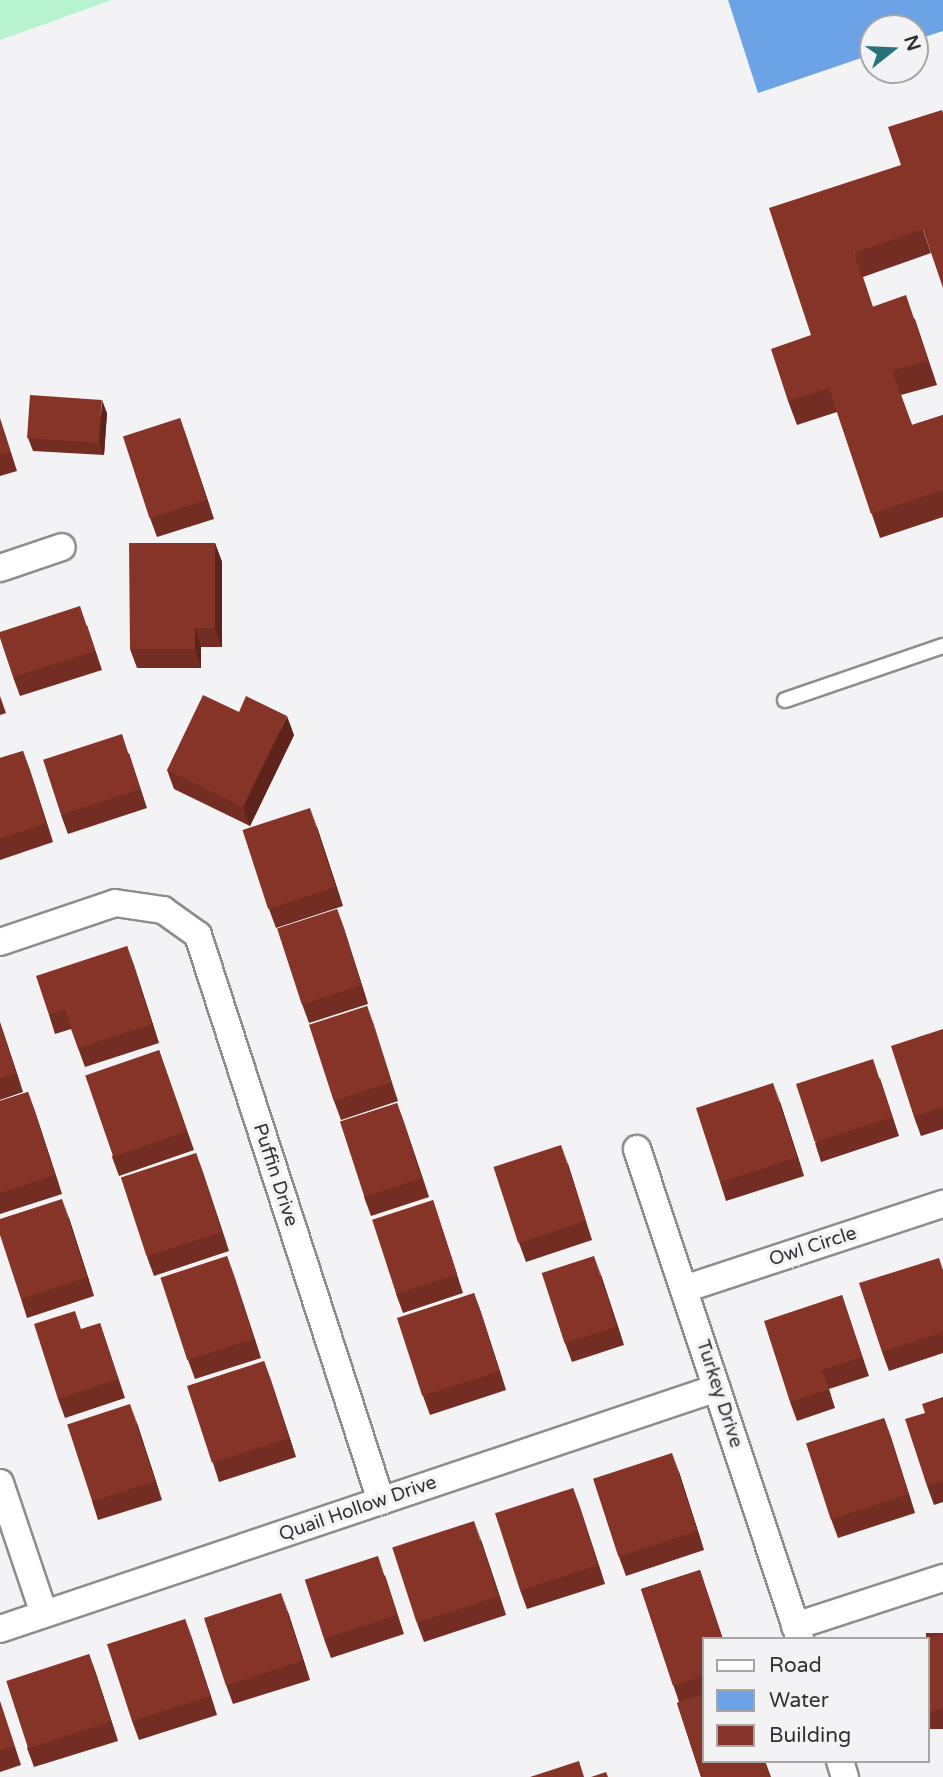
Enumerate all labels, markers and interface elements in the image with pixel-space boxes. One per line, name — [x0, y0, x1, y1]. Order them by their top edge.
north arrow — [859, 14, 929, 84]
text: N — [899, 32, 925, 54]
street label: Puffin Drive — [248, 1121, 302, 1229]
street label: Owl Circle — [766, 1222, 860, 1272]
street label: Turkey Drive — [691, 1337, 747, 1451]
street label: Quail Hollow Drive — [276, 1471, 440, 1547]
legend — [702, 1637, 929, 1763]
text: Road — [769, 1653, 822, 1678]
text: Water — [769, 1688, 829, 1713]
text: Building — [769, 1723, 851, 1748]

